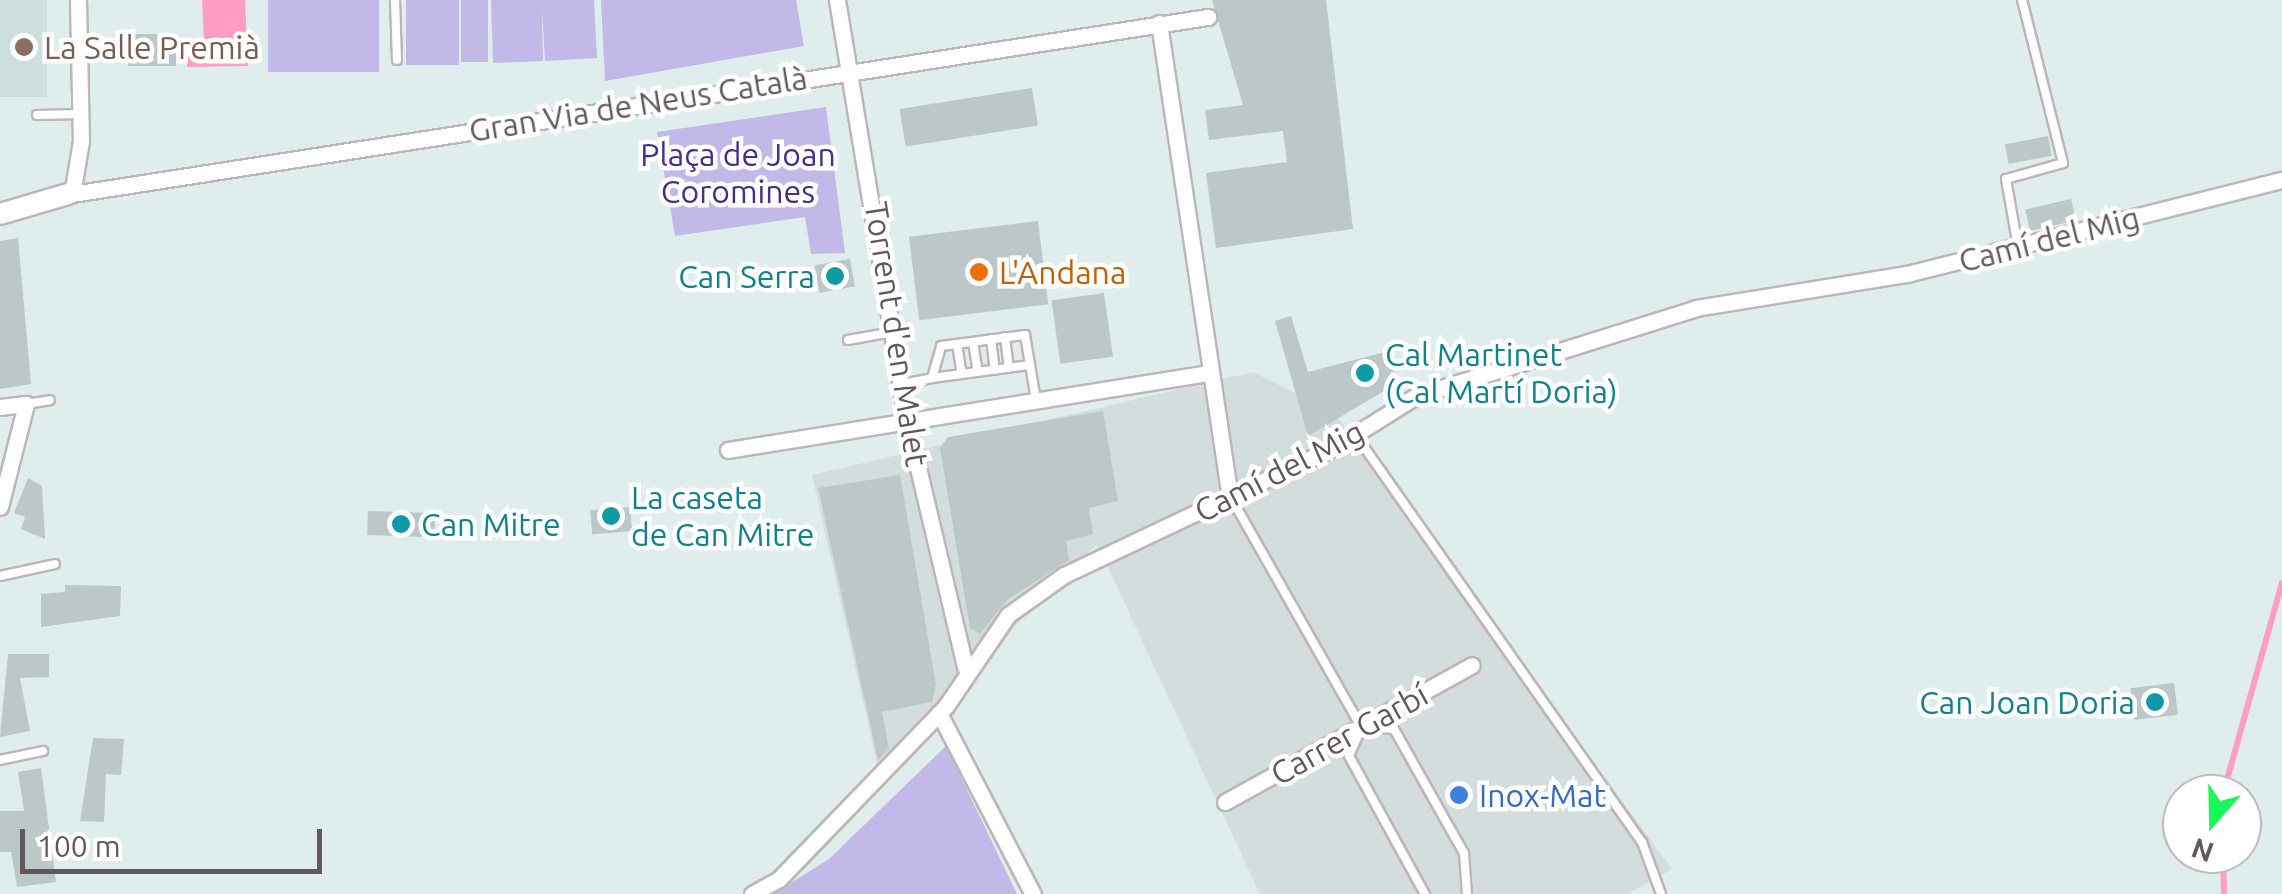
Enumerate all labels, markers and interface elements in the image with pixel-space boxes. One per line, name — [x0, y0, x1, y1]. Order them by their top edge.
place label: La Salle Premià — [44, 28, 260, 66]
marker: La Salle Premià — [13, 36, 35, 58]
street label: Gran Via de Neus Català — [466, 58, 810, 150]
park label: Plaça de Joan Coromines — [640, 136, 836, 211]
street label: Camí del Mig — [1955, 198, 2143, 280]
street label: Torrent d'en Malet — [857, 199, 937, 469]
place label: L'Andana — [999, 253, 1126, 291]
place label: Can Serra — [678, 257, 815, 295]
marker: L'Andana — [968, 261, 990, 283]
marker: Can Serra — [824, 265, 846, 287]
place label: Cal Martinet (Cal Martí Doria) — [1385, 336, 1618, 411]
marker: Cal Martinet (Cal Martí Doria) — [1354, 362, 1376, 384]
street label: Camí del Mig — [1188, 412, 1370, 530]
place label: La caseta de Can Mitre — [631, 479, 814, 554]
place label: Can Mitre — [421, 505, 561, 543]
marker: La caseta de Can Mitre — [600, 505, 622, 527]
marker: Can Mitre — [390, 513, 412, 535]
street label: Carrer Garbí — [1264, 675, 1434, 793]
place label: Can Joan Doria — [1919, 683, 2135, 721]
marker: Can Joan Doria — [2144, 691, 2166, 713]
north arrow — [2162, 774, 2262, 874]
place label: Inox-Mat — [1479, 776, 1606, 814]
marker: Inox-Mat — [1448, 784, 1470, 806]
scale bar — [25, 809, 328, 871]
text: 100 m — [37, 829, 121, 863]
text: N — [2187, 833, 2217, 869]

